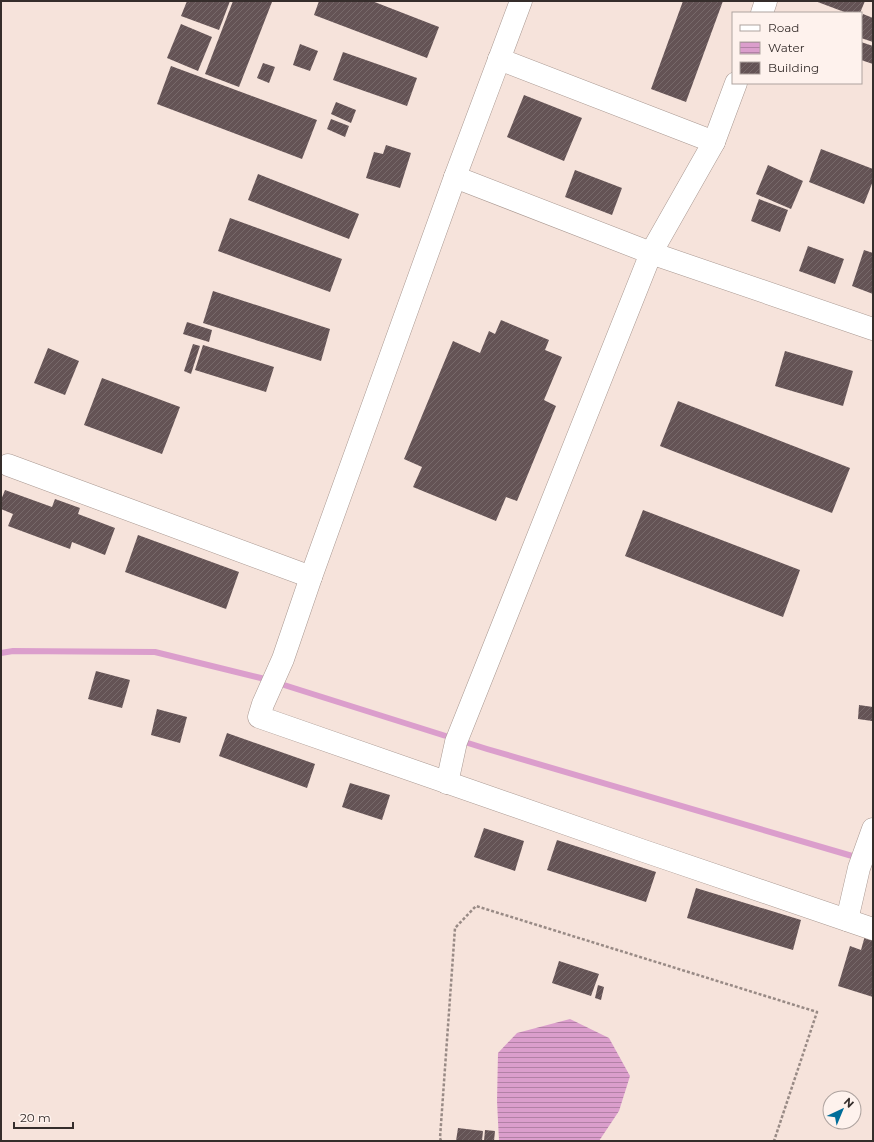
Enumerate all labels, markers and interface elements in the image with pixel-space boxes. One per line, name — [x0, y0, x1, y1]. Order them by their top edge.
legend — [732, 12, 862, 84]
text: Road — [768, 20, 799, 35]
text: Water — [768, 40, 805, 55]
text: Building — [768, 60, 819, 75]
north arrow — [822, 1090, 862, 1130]
text: N — [841, 1095, 857, 1111]
scale bar — [14, 1104, 73, 1130]
text: 20 m — [20, 1110, 51, 1125]

